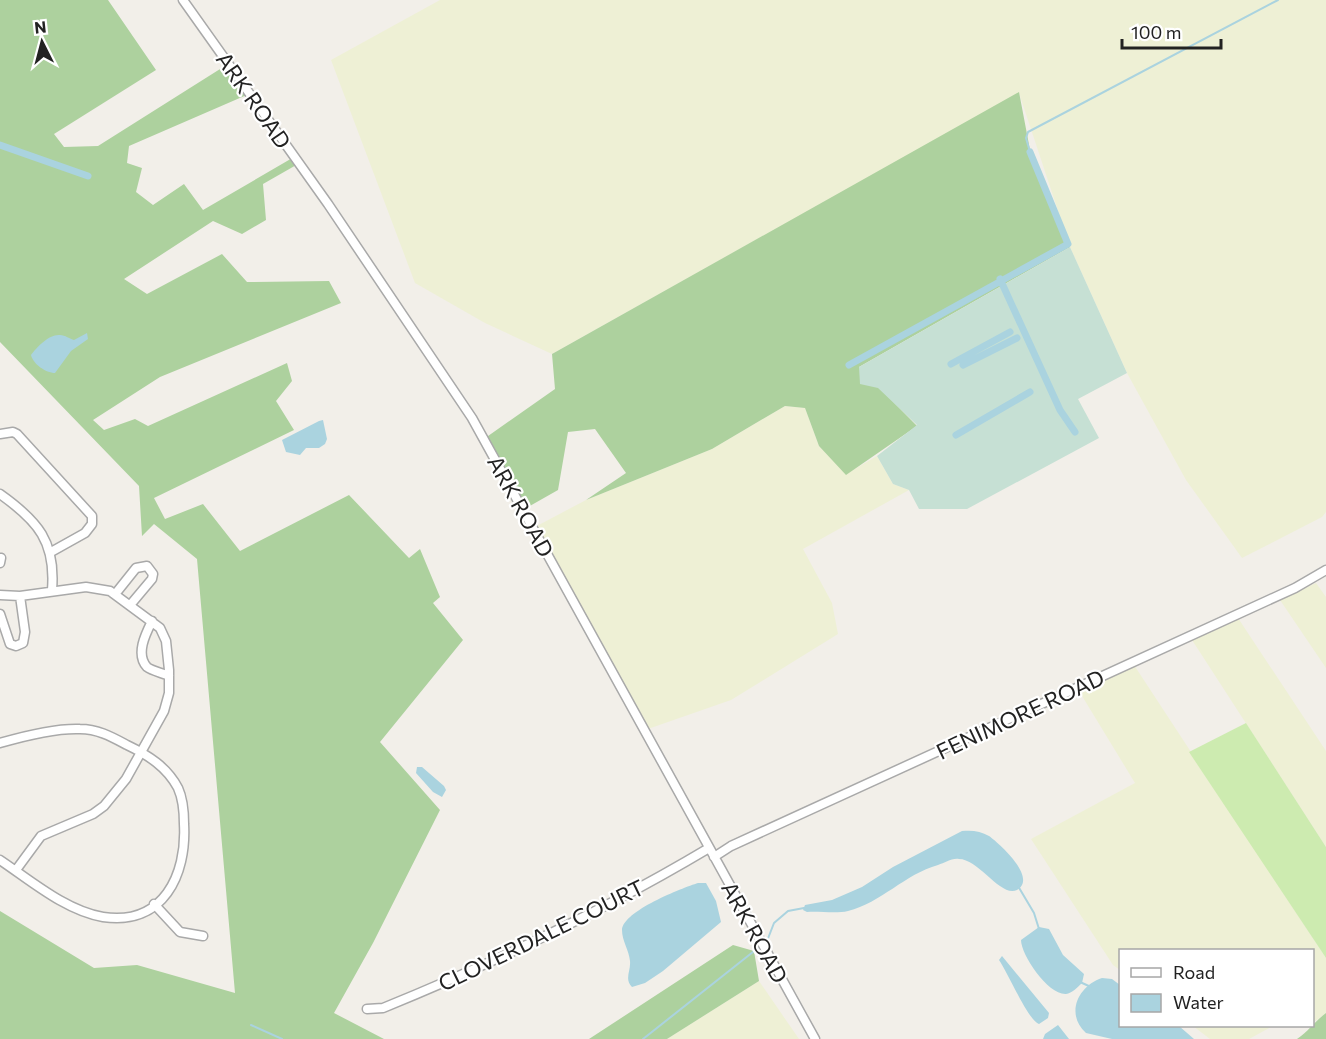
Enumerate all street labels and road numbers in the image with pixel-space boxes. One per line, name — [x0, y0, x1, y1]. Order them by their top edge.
street label: ARK ROAD — [211, 46, 297, 154]
street label: ARK ROAD — [482, 450, 560, 562]
street label: FENIMORE ROAD — [932, 663, 1108, 765]
street label: CLOVERDALE COURT — [434, 873, 648, 997]
street label: ARK ROAD — [716, 876, 794, 988]

